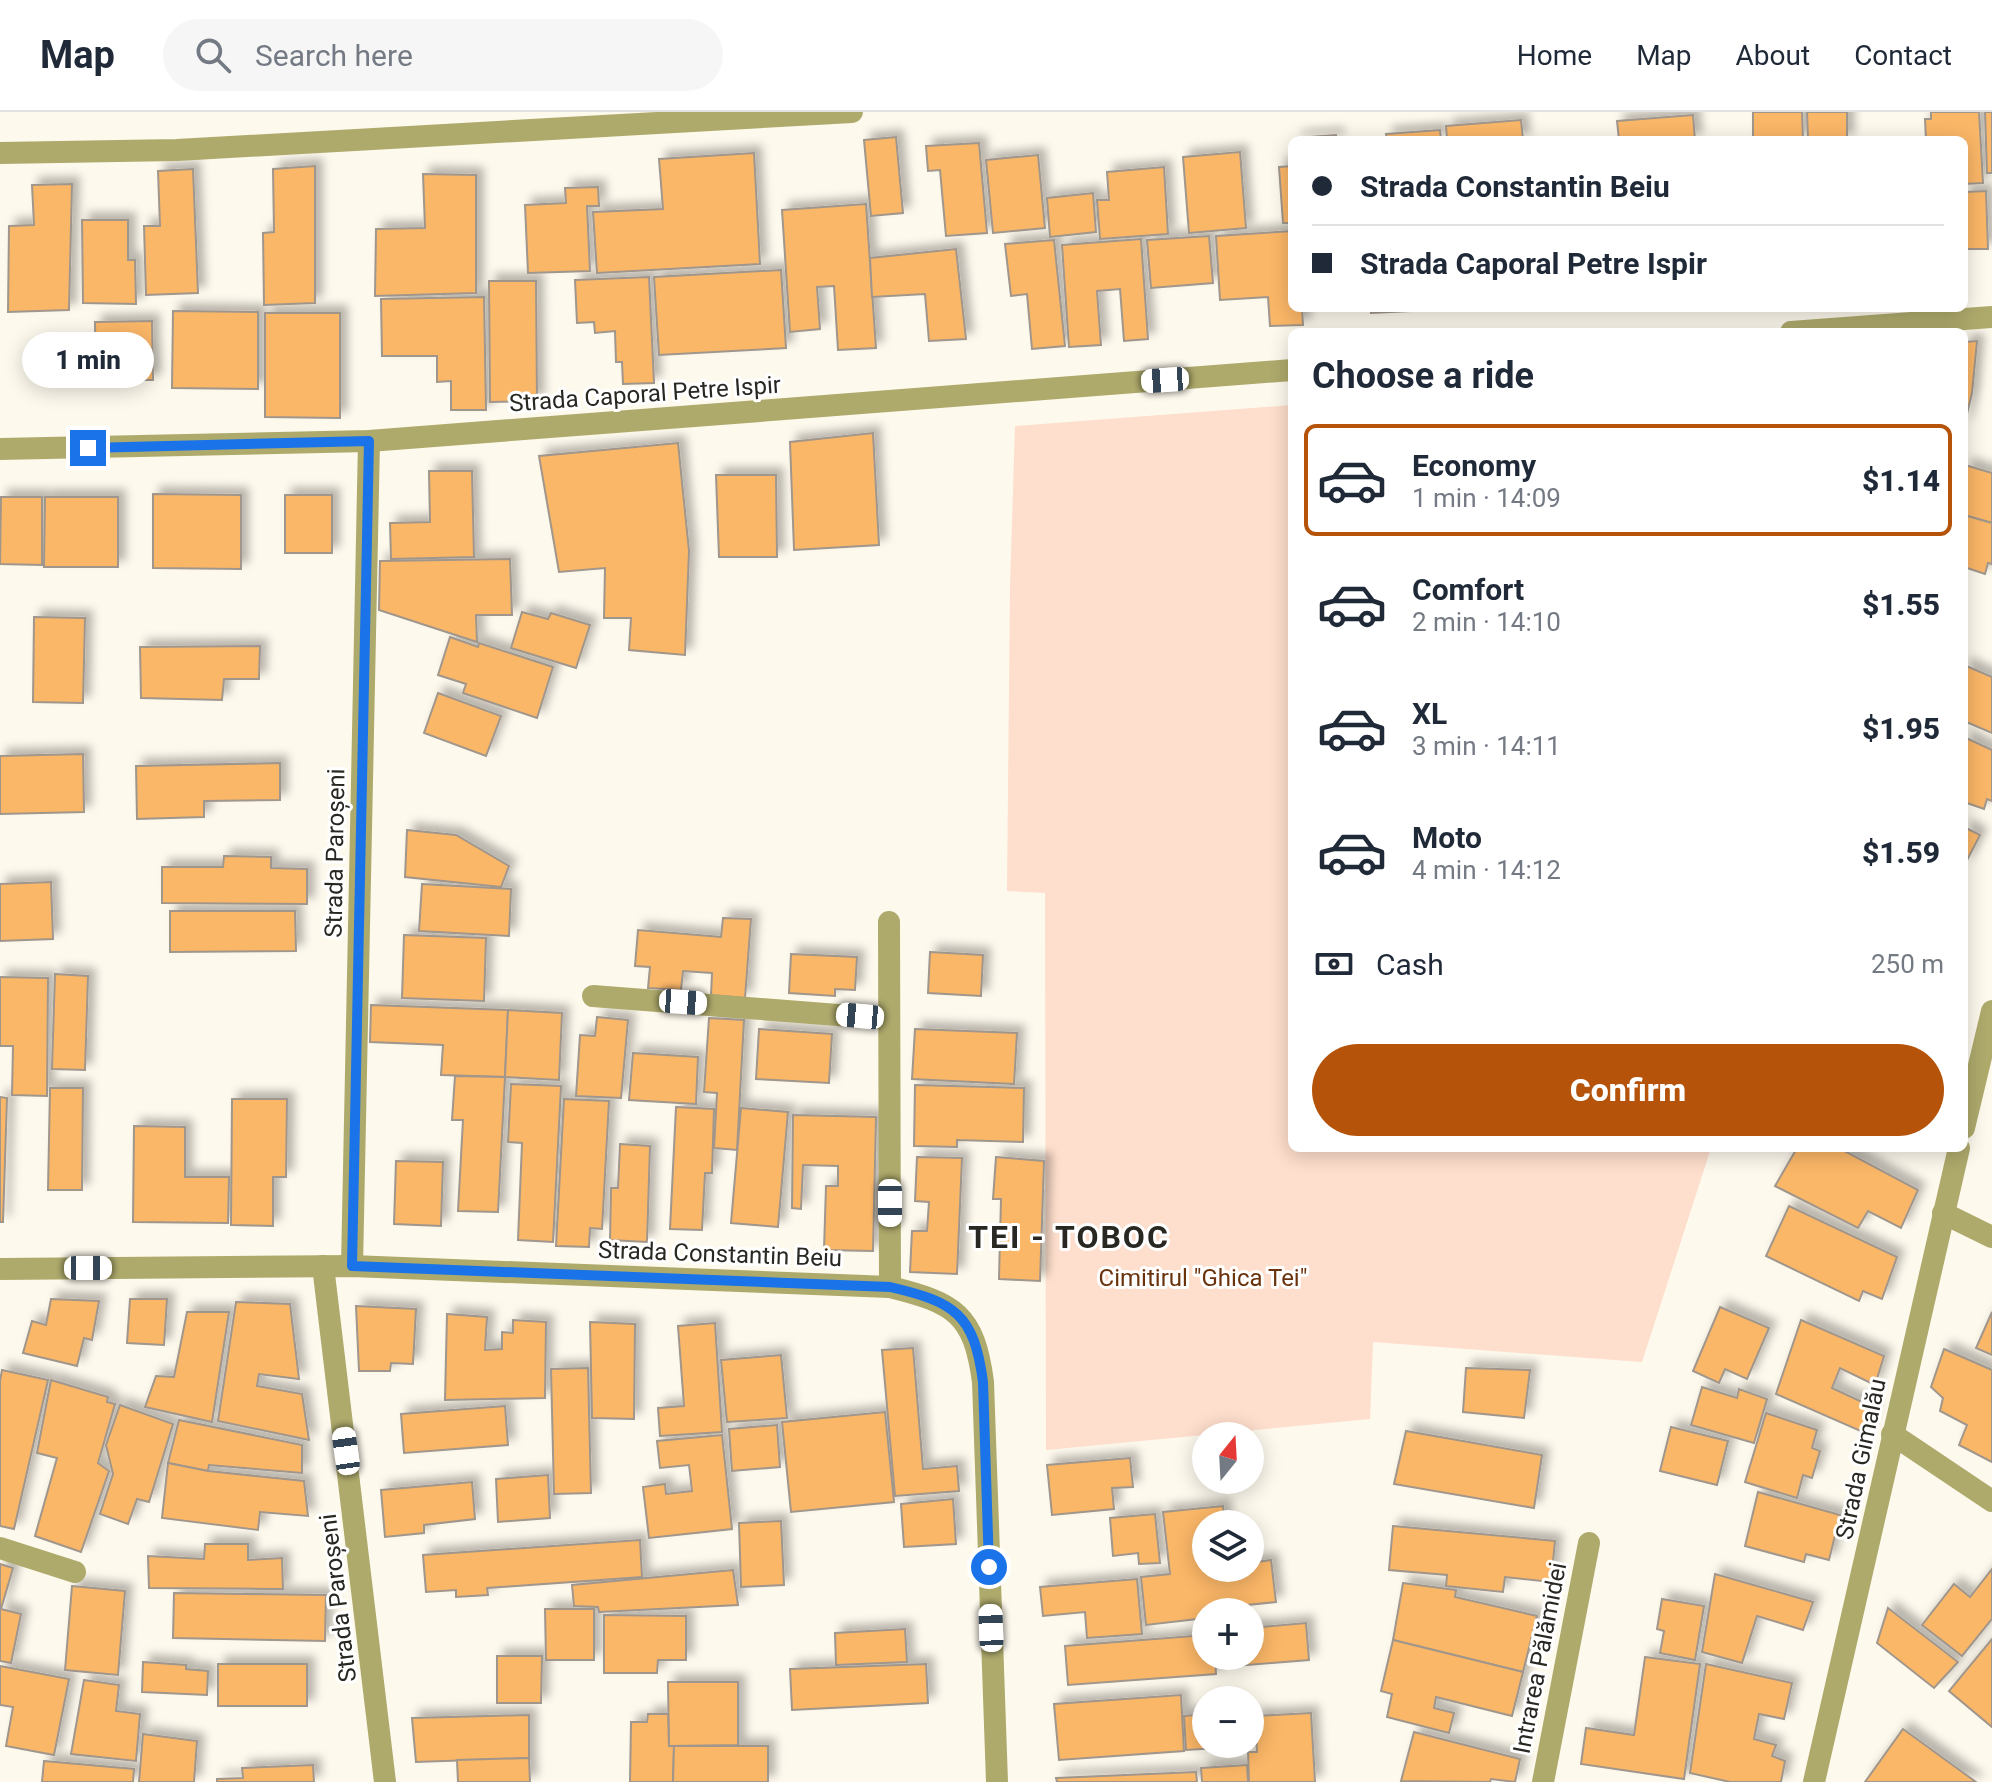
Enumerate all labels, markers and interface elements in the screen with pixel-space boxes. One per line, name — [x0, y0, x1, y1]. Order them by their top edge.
search box — [163, 19, 723, 91]
text: Map — [40, 33, 115, 77]
icon: search — [191, 33, 235, 77]
text: Search here — [255, 38, 413, 73]
text: Home — [1517, 39, 1592, 72]
text: Map — [1636, 39, 1692, 72]
text: About — [1736, 39, 1810, 72]
text: Contact — [1854, 39, 1952, 72]
text: Strada Constantin Beiu — [1360, 169, 1670, 204]
text: Strada Caporal Petre Ispir — [1360, 246, 1707, 281]
callout: 1 min — [22, 332, 154, 388]
text: 1 min — [55, 345, 121, 375]
text: Choose a ride — [1312, 355, 1534, 397]
car — [1140, 366, 1190, 394]
street label: Strada Caporal Petre Ispir — [508, 371, 782, 417]
route end — [70, 430, 106, 466]
icon: car — [1316, 444, 1388, 516]
text: Economy — [1412, 448, 1536, 483]
text: $1.14 — [1862, 463, 1940, 498]
text: 1 min · 14:09 — [1412, 483, 1561, 513]
icon: car — [1316, 568, 1388, 640]
text: Comfort — [1412, 572, 1524, 607]
text: $1.55 — [1862, 587, 1940, 622]
text: 2 min · 14:10 — [1412, 607, 1561, 637]
icon: car — [1316, 692, 1388, 764]
text: XL — [1412, 696, 1447, 731]
text: $1.95 — [1862, 711, 1940, 746]
text: 3 min · 14:11 — [1412, 731, 1561, 761]
street label: Strada Paroșeni — [320, 768, 350, 938]
icon: car — [1316, 816, 1388, 888]
text: Moto — [1412, 820, 1482, 855]
text: $1.59 — [1862, 835, 1940, 870]
text: 4 min · 14:12 — [1412, 855, 1561, 885]
icon: cash — [1312, 942, 1356, 986]
text: Cash — [1376, 947, 1444, 982]
text: 250 m — [1871, 949, 1944, 979]
car — [658, 988, 708, 1016]
car — [835, 1002, 885, 1030]
button: Confirm — [1312, 1044, 1944, 1136]
car — [878, 1179, 902, 1227]
district label: TEI - TOBOC — [968, 1218, 1170, 1256]
street label: Strada Constantin Beiu — [598, 1236, 842, 1272]
car — [64, 1256, 112, 1280]
park label: Cimitirul "Ghica Tei" — [1099, 1264, 1307, 1292]
street label: Strada Gimalău — [1830, 1376, 1892, 1542]
north arrow — [1192, 1422, 1264, 1494]
map controls — [1192, 1422, 1264, 1758]
car — [331, 1426, 361, 1476]
button: layers — [1192, 1510, 1264, 1582]
street label: Strada Paroșeni — [314, 1512, 362, 1684]
route start — [971, 1549, 1007, 1585]
street label: Intrarea Pălămidei — [1508, 1560, 1572, 1756]
button: + — [1192, 1598, 1264, 1670]
car — [978, 1604, 1004, 1652]
button: − — [1192, 1686, 1264, 1758]

